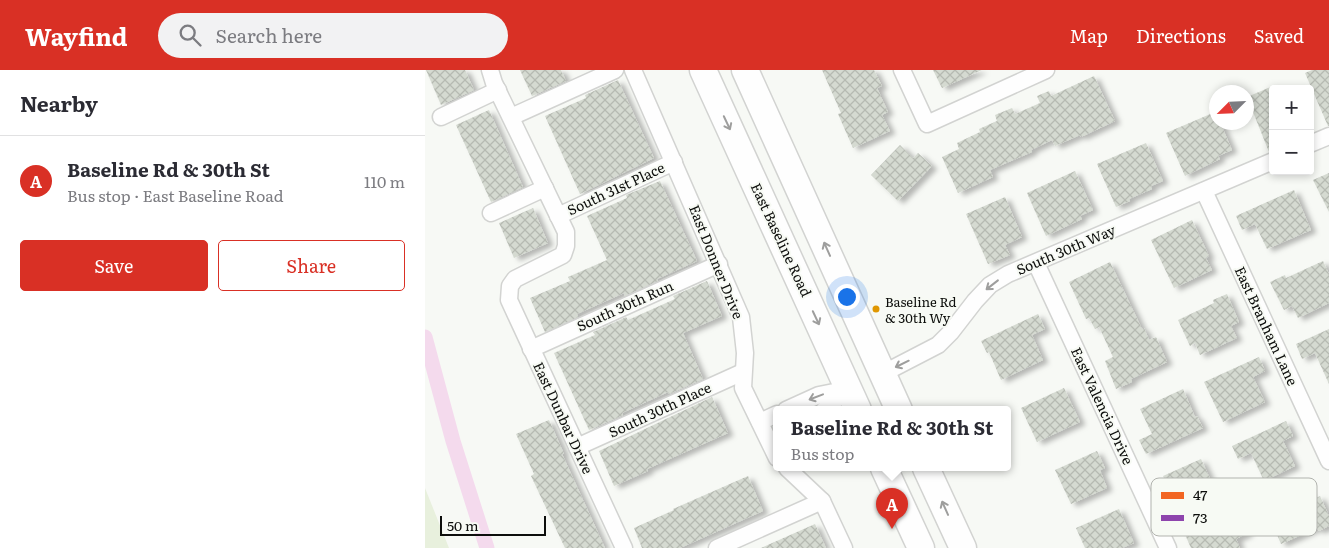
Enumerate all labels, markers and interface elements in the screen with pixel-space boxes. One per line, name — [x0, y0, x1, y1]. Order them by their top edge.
search box — [158, 13, 508, 58]
text: Wayfind — [25, 18, 128, 53]
icon: search — [176, 21, 204, 49]
text: Search here — [216, 21, 322, 49]
text: Map — [1070, 22, 1108, 49]
text: Directions — [1136, 22, 1226, 49]
text: Saved — [1254, 22, 1304, 49]
north arrow — [1209, 85, 1254, 130]
map controls — [1269, 85, 1314, 175]
button: + — [1269, 85, 1314, 130]
text: Nearby — [20, 87, 98, 118]
one-way arrow — [723, 115, 733, 130]
button: − — [1269, 130, 1314, 175]
text: Baseline Rd & 30th St — [67, 155, 270, 183]
street label: South 31st Place — [564, 157, 668, 219]
text: A — [30, 169, 42, 193]
text: 110 m — [364, 169, 405, 193]
street label: East Baseline Road — [747, 179, 817, 300]
text: Bus stop · East Baseline Road — [67, 183, 284, 207]
street label: East Donner Drive — [685, 202, 749, 322]
street label: South 30th Way — [1013, 219, 1119, 279]
button: Save — [20, 240, 208, 291]
button: Share — [218, 240, 405, 291]
one-way arrow — [821, 242, 831, 257]
street label: East Branham Lane — [1231, 263, 1303, 388]
street label: South 30th Run — [573, 275, 676, 335]
one-way arrow — [985, 280, 999, 290]
your location — [834, 284, 860, 310]
place label: Baseline Rd & 30th Wy — [885, 292, 956, 327]
marker: Baseline Rd & 30th Wy — [871, 304, 881, 314]
one-way arrow — [812, 310, 822, 325]
street label: East Valencia Drive — [1067, 344, 1139, 468]
street label: East Dunbar Drive — [529, 358, 599, 477]
one-way arrow — [894, 359, 909, 369]
street label: South 30th Place — [605, 377, 714, 442]
one-way arrow — [809, 393, 825, 402]
popup — [773, 406, 1011, 471]
text: Baseline Rd & 30th St — [791, 413, 993, 441]
text: Bus stop — [791, 441, 854, 465]
legend — [1151, 478, 1317, 536]
text: 47 — [1193, 484, 1207, 504]
pin: A — [876, 488, 908, 529]
one-way arrow — [939, 501, 949, 516]
text: 73 — [1193, 507, 1208, 527]
scale bar — [440, 513, 546, 536]
text: 50 m — [447, 515, 479, 535]

